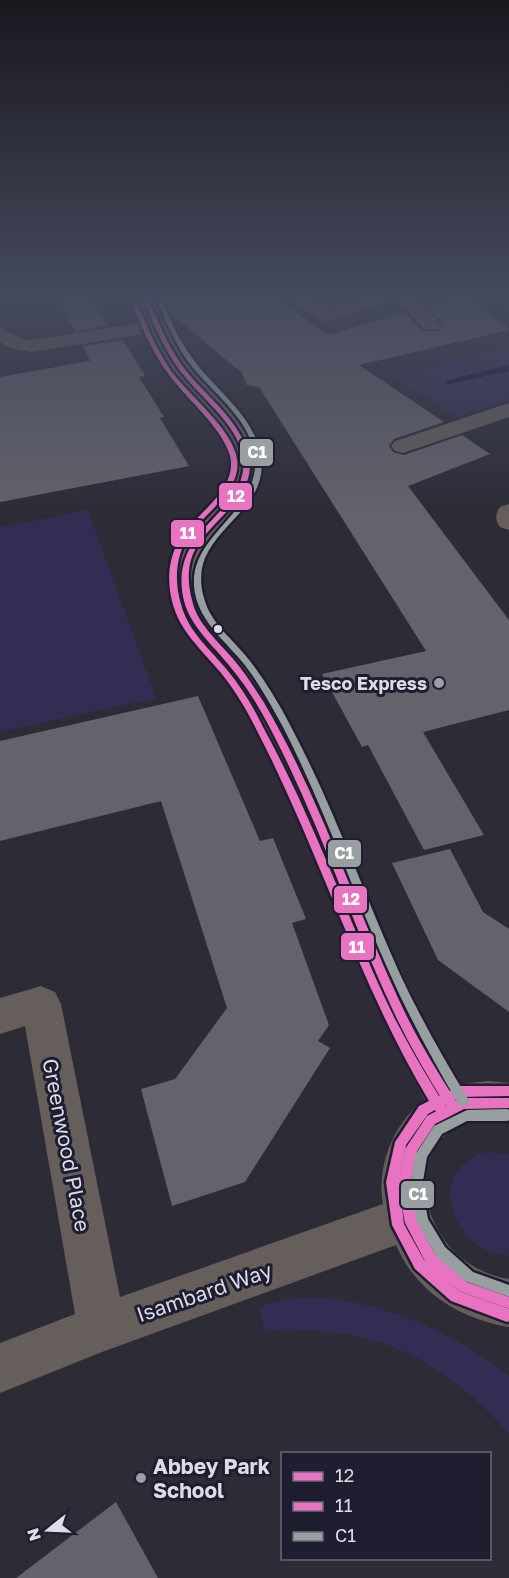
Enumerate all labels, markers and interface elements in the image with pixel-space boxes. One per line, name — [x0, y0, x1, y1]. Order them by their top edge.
line badge: C1 — [239, 438, 274, 467]
text: C1 — [247, 442, 267, 462]
line badge: 12 — [218, 482, 253, 511]
text: 12 — [227, 486, 245, 506]
line badge: 11 — [170, 519, 205, 548]
text: 11 — [180, 523, 196, 543]
unlabelled marker — [212, 623, 224, 635]
place label: Tesco Express — [300, 672, 427, 694]
marker: Tesco Express — [432, 676, 446, 690]
line badge: C1 — [327, 839, 362, 868]
text: C1 — [334, 843, 354, 863]
line badge: 12 — [333, 885, 368, 914]
text: 12 — [342, 889, 360, 909]
line badge: 11 — [340, 932, 375, 961]
text: 11 — [349, 937, 365, 957]
street label: Greenwood Place — [37, 1056, 97, 1234]
line badge: C1 — [400, 1180, 435, 1209]
text: C1 — [408, 1184, 428, 1204]
street label: Isambard Way — [133, 1257, 275, 1327]
legend — [281, 1452, 491, 1560]
place label: Abbey Park School — [153, 1453, 270, 1503]
text: 12 — [335, 1464, 354, 1486]
marker: Abbey Park School — [134, 1471, 148, 1485]
text: 11 — [335, 1494, 353, 1516]
north arrow — [18, 1500, 78, 1560]
text: C1 — [335, 1524, 356, 1546]
text: N — [22, 1526, 45, 1544]

